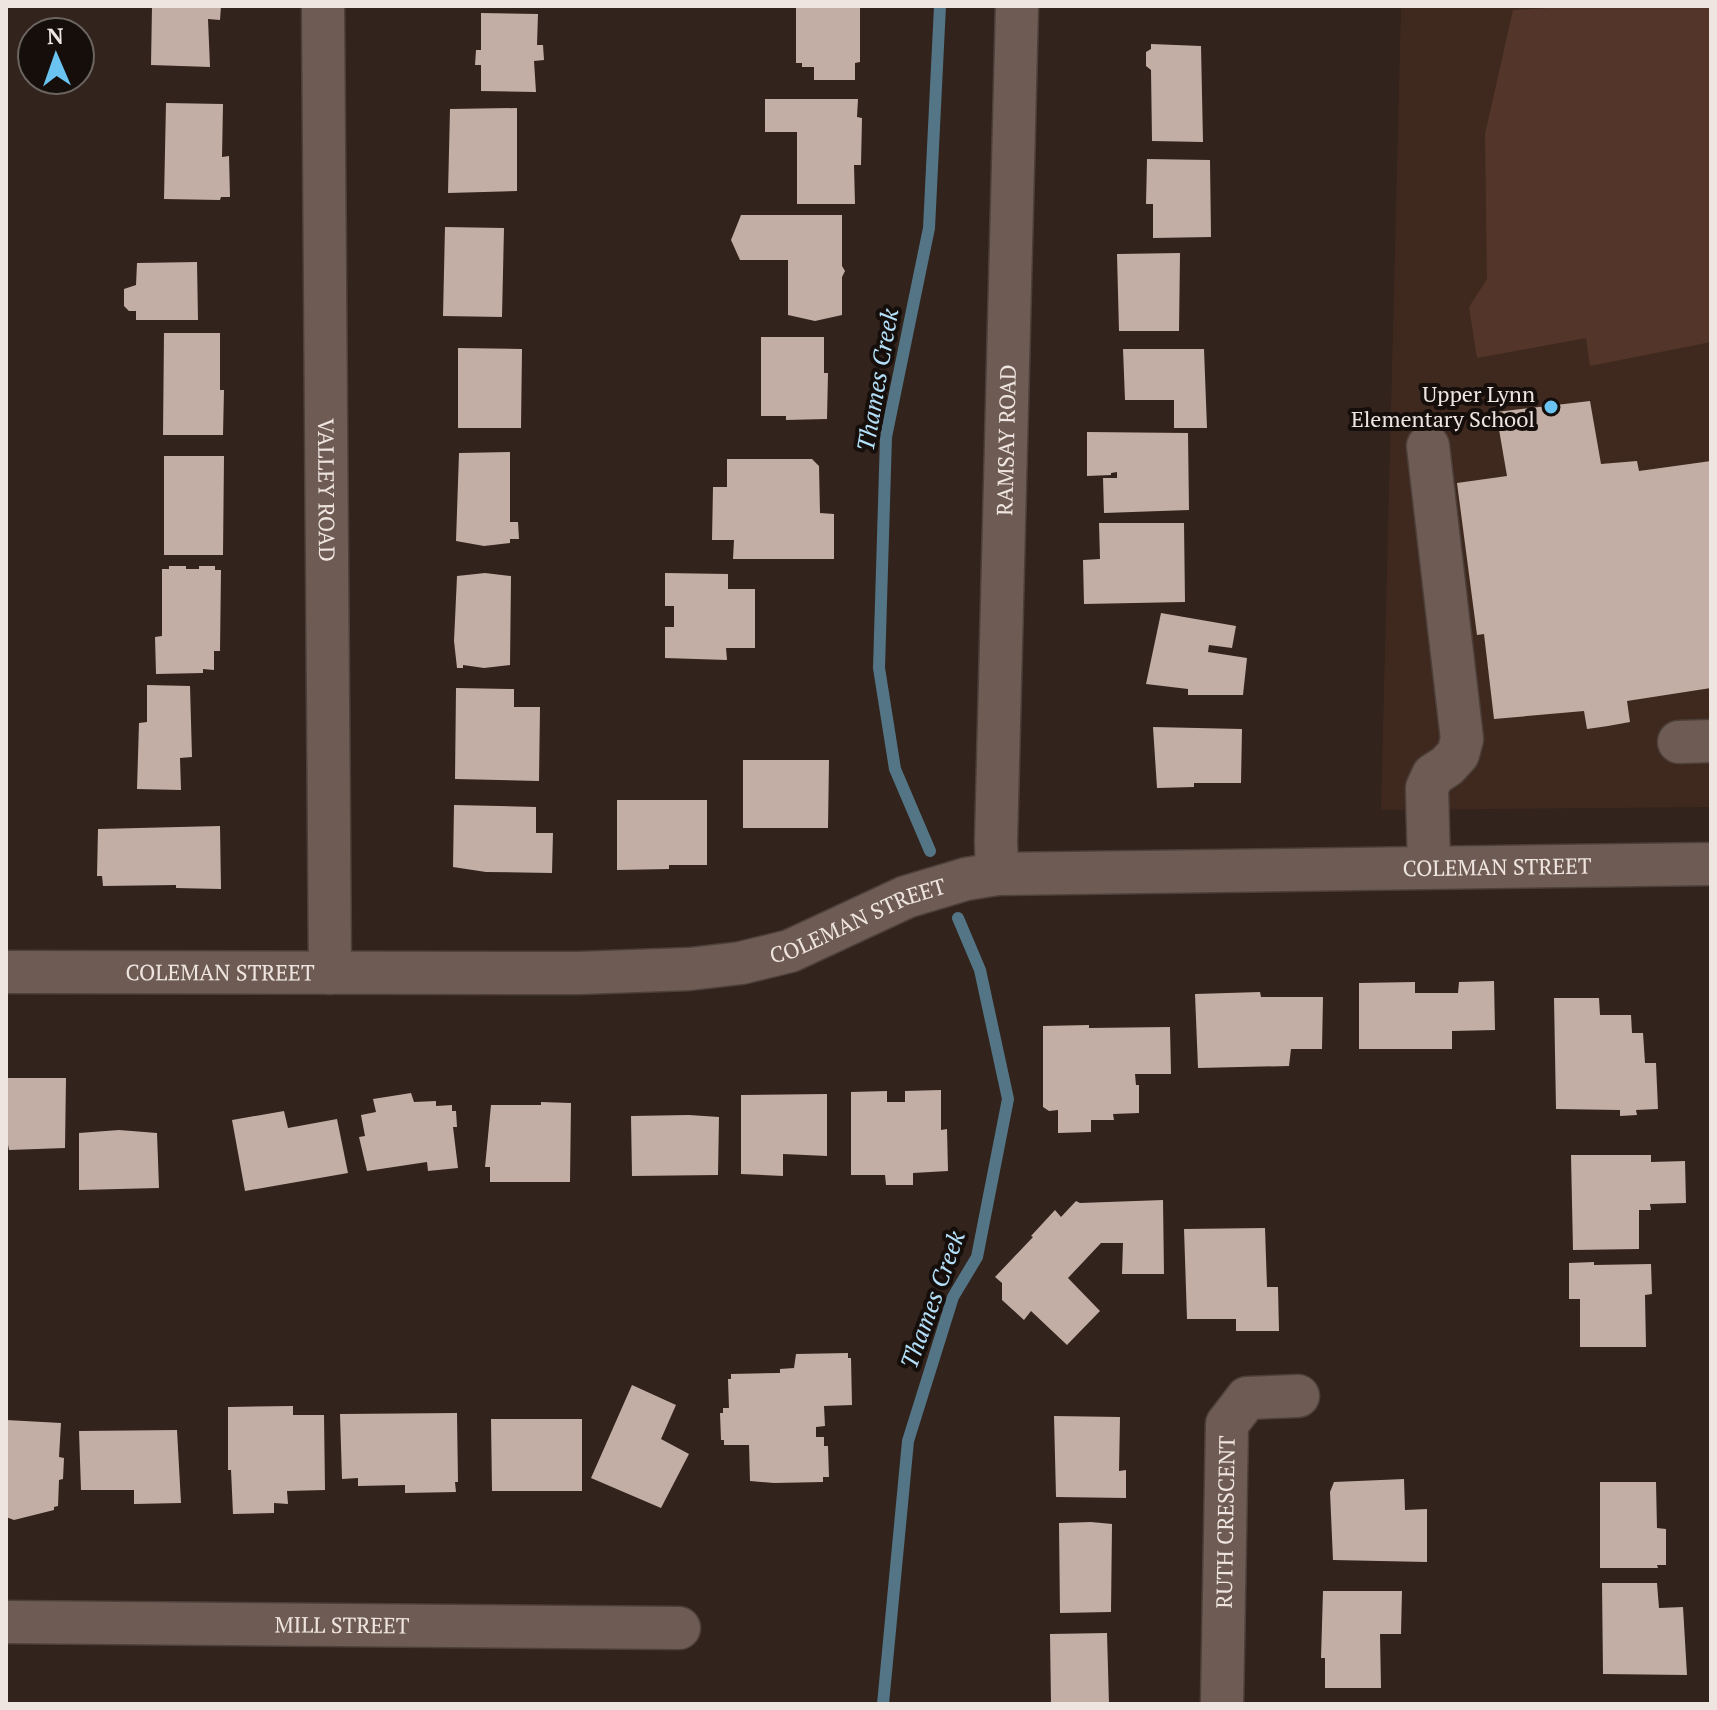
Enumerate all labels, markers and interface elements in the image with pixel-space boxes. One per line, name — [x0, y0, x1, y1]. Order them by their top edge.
north arrow — [16, 16, 96, 96]
text: N — [46, 21, 64, 50]
water label: Thames Creek — [849, 306, 905, 454]
street label: RAMSAY ROAD — [989, 364, 1022, 516]
place label: Upper Lynn Elementary School — [1351, 379, 1535, 433]
marker: Upper Lynn Elementary School — [1542, 398, 1560, 416]
street label: VALLEY ROAD — [312, 418, 342, 562]
street label: COLEMAN STREET — [1402, 851, 1592, 882]
street label: COLEMAN STREET — [767, 871, 949, 969]
street label: COLEMAN STREET — [125, 957, 315, 987]
water label: Thames Creek — [892, 1226, 972, 1373]
street label: RUTH CRESCENT — [1209, 1435, 1241, 1609]
street label: MILL STREET — [274, 1609, 410, 1640]

